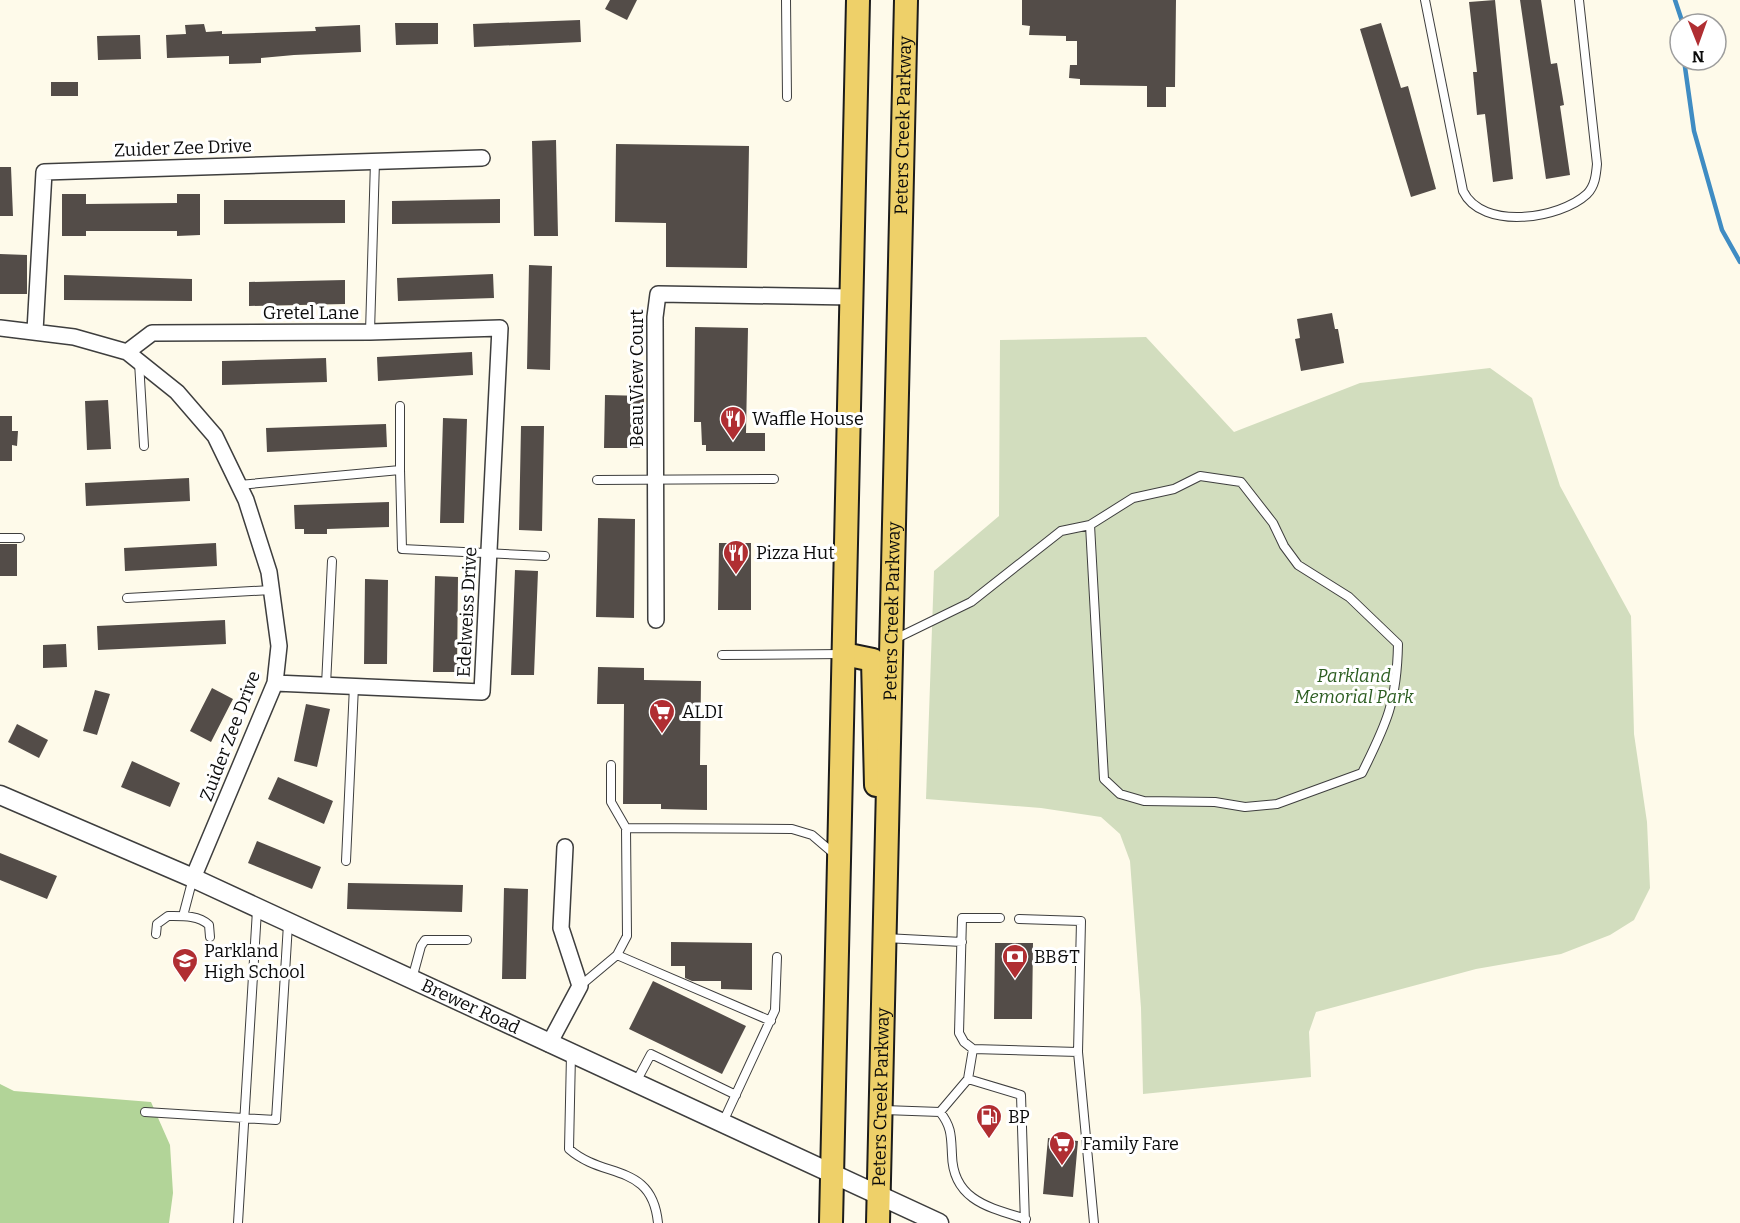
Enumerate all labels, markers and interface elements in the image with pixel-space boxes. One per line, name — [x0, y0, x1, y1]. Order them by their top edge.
north arrow — [1668, 12, 1728, 72]
street label: Peters Creek Parkway — [890, 35, 916, 215]
text: N — [1692, 47, 1705, 66]
street label: Zuider Zee Drive — [114, 135, 252, 161]
street label: Gretel Lane — [263, 302, 359, 324]
street label: Beau View Court — [626, 309, 648, 447]
restaurant icon: Waffle House — [718, 404, 748, 442]
place label: Waffle House — [752, 408, 864, 430]
street label: Peters Creek Parkway — [879, 521, 905, 701]
restaurant icon: Pizza Hut — [721, 538, 751, 576]
place label: Pizza Hut — [756, 542, 835, 564]
street label: Edelweiss Drive — [453, 546, 481, 678]
park label: Parkland Memorial Park — [1294, 665, 1414, 708]
street label: Zuider Zee Drive — [195, 668, 265, 804]
supermarket icon: ALDI — [647, 697, 677, 735]
place label: ALDI — [682, 701, 723, 723]
place label: Parkland High School — [204, 940, 305, 983]
bank icon: BB&T — [1000, 942, 1030, 980]
school or university icon: Parkland High School — [170, 946, 200, 984]
place label: BB&T — [1034, 946, 1080, 968]
street label: Brewer Road — [418, 974, 524, 1039]
street label: Peters Creek Parkway — [868, 1007, 894, 1187]
fuel station icon: BP — [974, 1102, 1004, 1140]
place label: BP — [1008, 1106, 1030, 1128]
supermarket icon: Family Fare — [1047, 1129, 1077, 1167]
place label: Family Fare — [1082, 1133, 1179, 1155]

